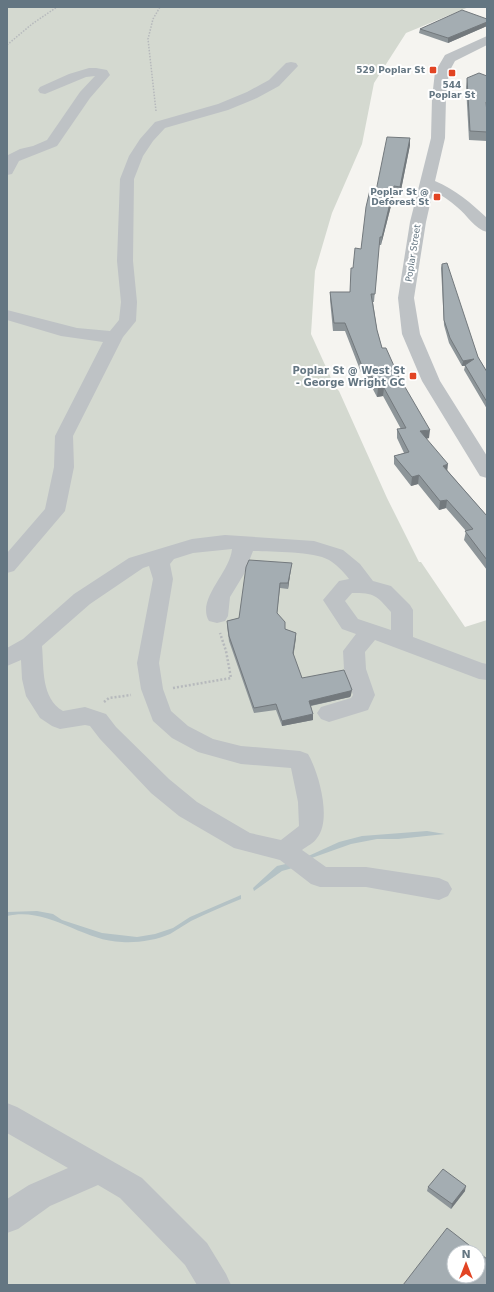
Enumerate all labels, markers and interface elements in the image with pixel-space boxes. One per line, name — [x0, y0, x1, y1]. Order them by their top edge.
place label: 529 Poplar St — [356, 65, 426, 75]
marker: 529 Poplar St — [428, 65, 438, 75]
marker: 544 Poplar St — [447, 68, 457, 78]
place label: 544 Poplar St — [429, 80, 476, 100]
place label: Poplar St @ Deforest St — [370, 187, 430, 207]
marker: Poplar St @ Deforest St — [432, 192, 442, 202]
street label: Poplar Street — [404, 223, 423, 283]
place label: Poplar St @ West St - George Wright GC — [292, 365, 405, 388]
marker: Poplar St @ West St - George Wright GC — [408, 371, 418, 381]
north arrow — [446, 1244, 486, 1284]
text: N — [461, 1248, 471, 1261]

